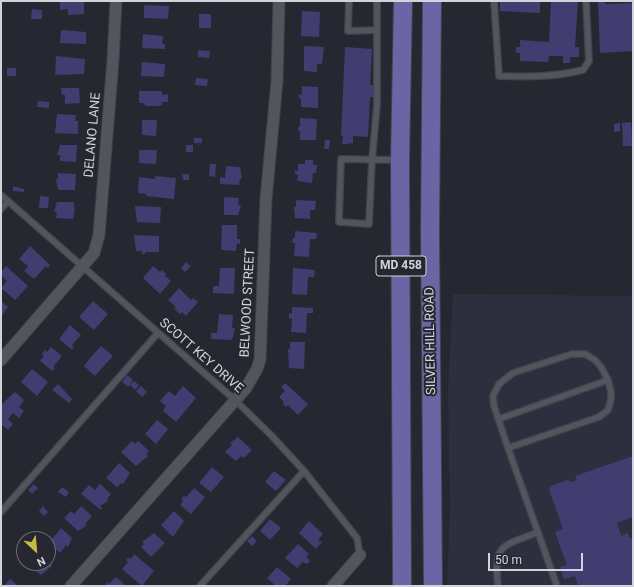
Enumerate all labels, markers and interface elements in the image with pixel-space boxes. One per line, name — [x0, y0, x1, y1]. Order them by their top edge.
street label: DELANO LANE — [82, 92, 104, 178]
street label: BELWOOD STREET — [237, 248, 259, 358]
road number: MD 458 — [376, 256, 426, 276]
street label: SILVER HILL ROAD — [422, 287, 440, 395]
street label: SCOTT KEY DRIVE — [156, 315, 246, 397]
north arrow — [16, 531, 56, 571]
scale bar — [490, 545, 585, 571]
text: 50 m — [495, 553, 522, 567]
text: N — [35, 554, 47, 569]

